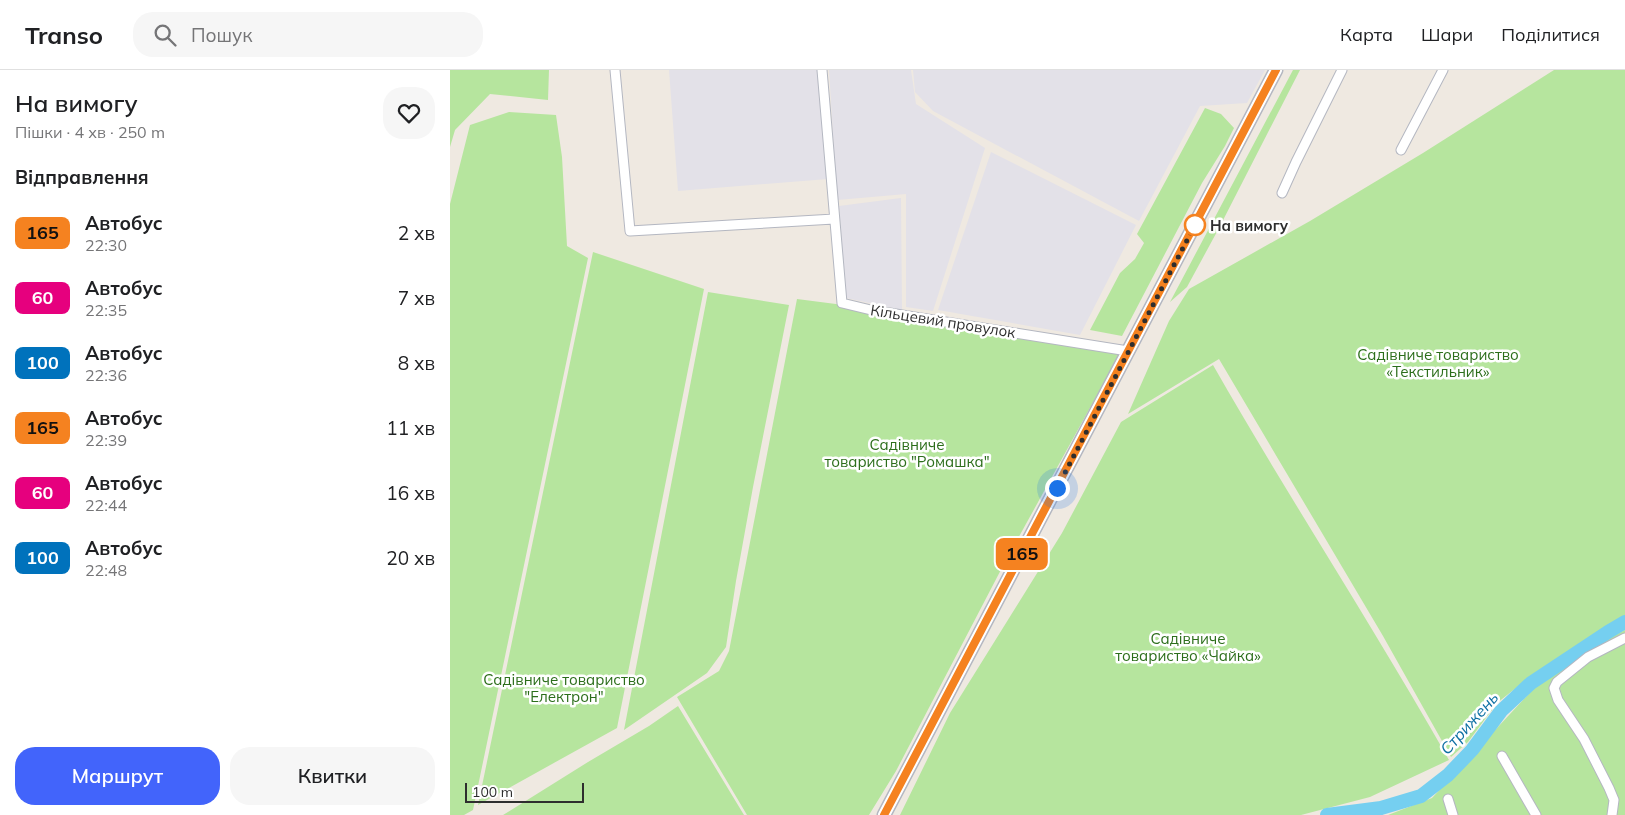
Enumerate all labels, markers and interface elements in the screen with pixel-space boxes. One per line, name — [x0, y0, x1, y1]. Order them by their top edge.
search box — [133, 12, 483, 57]
text: Transo — [25, 20, 103, 50]
icon: search — [151, 21, 179, 49]
text: Пошук — [191, 23, 253, 47]
text: Карта — [1340, 23, 1393, 46]
text: Шари — [1421, 23, 1473, 46]
text: Поділитися — [1501, 23, 1600, 46]
button: heart — [383, 87, 435, 139]
text: На вимогу — [15, 88, 138, 118]
text: Пішки · 4 хв · 250 m — [15, 122, 165, 142]
text: Відправлення — [15, 165, 149, 189]
text: Автобус — [85, 211, 163, 235]
marker: На вимогу — [1184, 214, 1206, 236]
place label: На вимогу — [1210, 216, 1289, 235]
text: 165 — [26, 221, 59, 244]
text: 2 хв — [398, 221, 435, 245]
text: 22:30 — [85, 235, 127, 255]
text: Автобус — [85, 276, 163, 300]
text: 60 — [32, 286, 53, 309]
text: 7 хв — [398, 286, 435, 310]
text: 22:35 — [85, 300, 127, 320]
street label: Кільцевий провулок — [869, 300, 1018, 342]
text: Автобус — [85, 341, 163, 365]
park label: Садівниче товариство «Текстильник» — [1357, 345, 1519, 381]
text: 100 — [26, 351, 59, 374]
text: 8 хв — [398, 351, 435, 375]
text: 22:36 — [85, 365, 127, 385]
text: Автобус — [85, 406, 163, 430]
text: 165 — [26, 416, 59, 439]
text: 11 хв — [386, 416, 435, 440]
text: 22:39 — [85, 430, 127, 450]
park label: Садівниче товариство "Ромашка" — [824, 435, 990, 471]
text: Автобус — [85, 471, 163, 495]
your location — [1045, 476, 1070, 501]
text: 60 — [32, 481, 53, 504]
text: 16 хв — [386, 481, 435, 505]
text: 22:44 — [85, 495, 127, 515]
text: Автобус — [85, 536, 163, 560]
line badge: 165 — [993, 538, 1051, 570]
text: 165 — [1006, 542, 1038, 565]
text: 100 — [26, 546, 59, 569]
text: 20 хв — [386, 546, 435, 570]
text: 22:48 — [85, 560, 127, 580]
park label: Садівниче товариство «Чайка» — [1115, 629, 1261, 665]
park label: Садівниче товариство "Електрон" — [483, 670, 645, 706]
water label: Стрижень — [1436, 687, 1503, 759]
button: Маршрут — [15, 747, 220, 805]
button: Квитки — [230, 747, 435, 805]
scale bar — [465, 780, 584, 803]
text: 100 m — [472, 783, 513, 801]

